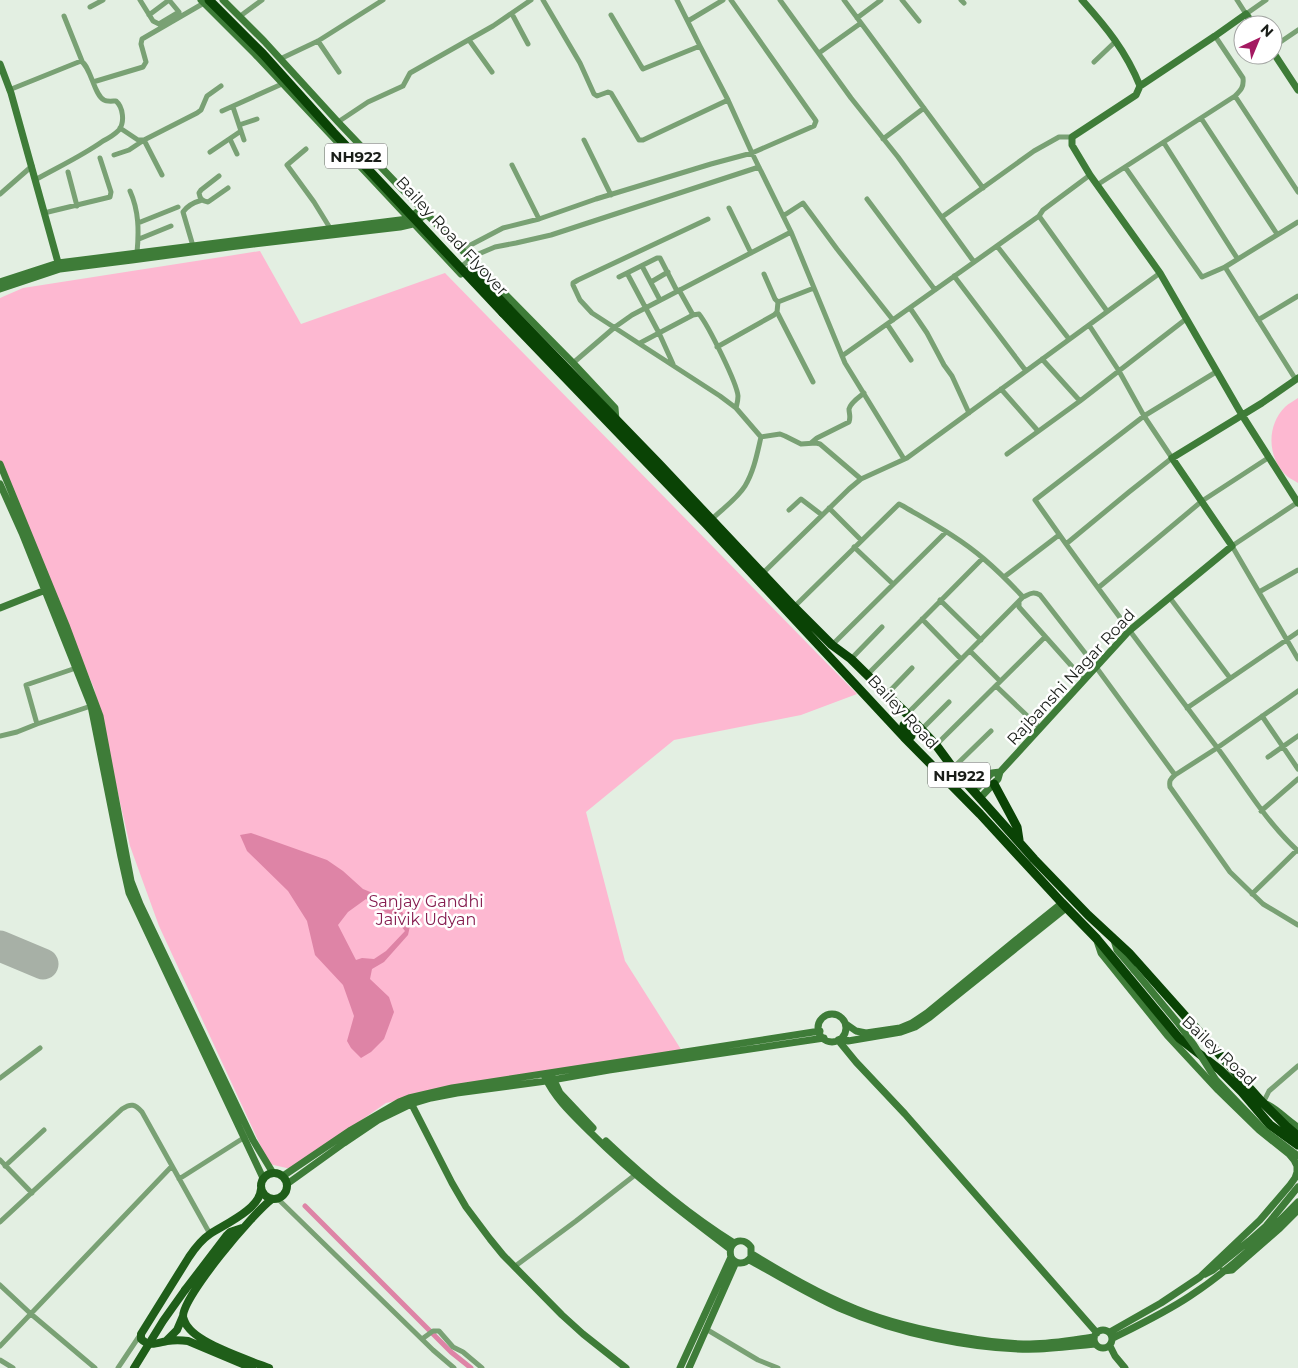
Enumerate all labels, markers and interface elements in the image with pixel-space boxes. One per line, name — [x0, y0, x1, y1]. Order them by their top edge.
north arrow — [1233, 15, 1283, 65]
text: N — [1257, 20, 1277, 41]
road number: NH922 — [325, 144, 387, 168]
street label: Bailey Road Flyover — [392, 173, 512, 299]
street label: Rajbanshi Nagar Road — [1003, 605, 1139, 749]
street label: Bailey Road — [864, 671, 942, 753]
road number: NH922 — [928, 762, 990, 788]
park label: Sanjay Gandhi Jaivik Udyan — [368, 892, 484, 929]
street label: Bailey Road — [1178, 1012, 1260, 1090]

